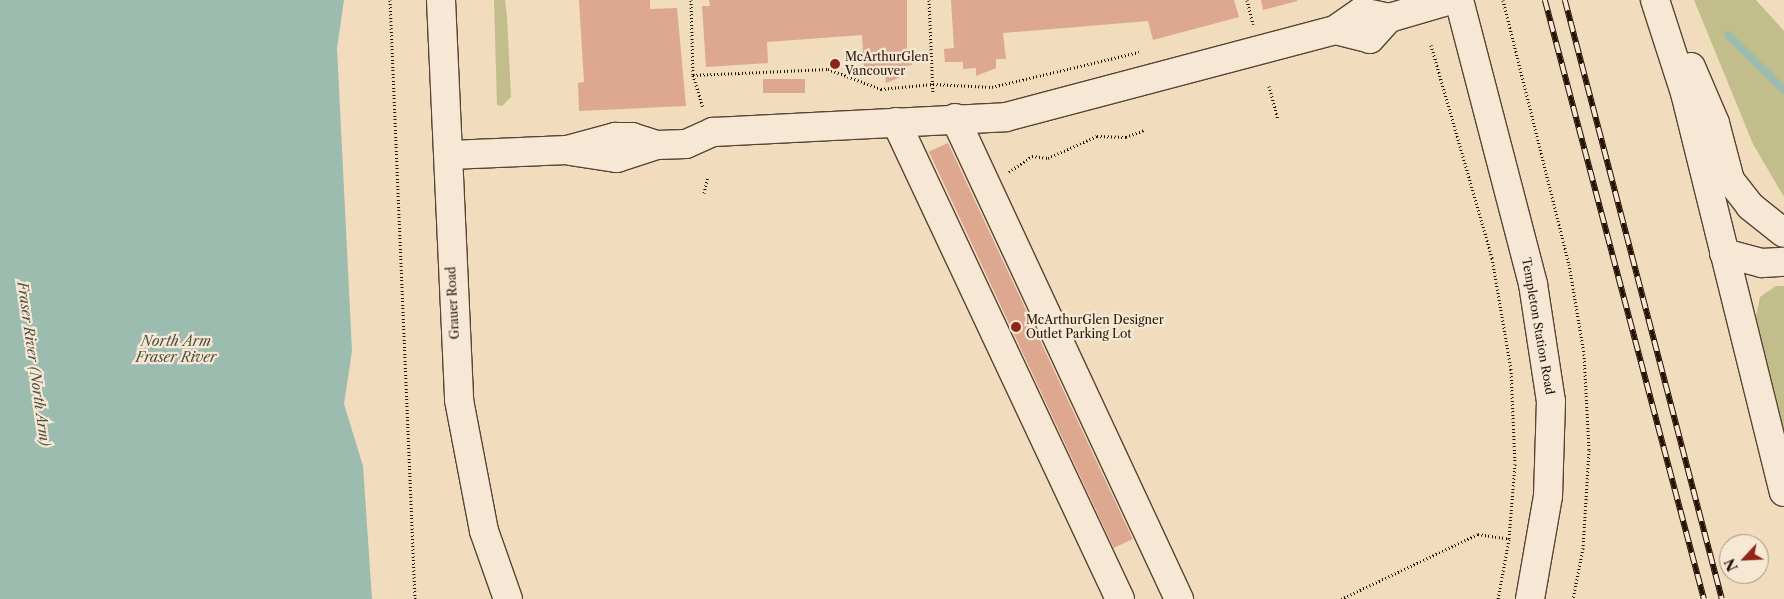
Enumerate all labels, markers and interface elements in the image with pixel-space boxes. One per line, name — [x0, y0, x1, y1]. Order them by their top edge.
place label: McArthurGlen Vancouver — [845, 50, 929, 78]
marker: McArthurGlen Vancouver — [829, 58, 841, 70]
street label: Templeton Station Road — [1519, 256, 1557, 396]
street label: Grauer Road — [444, 266, 462, 340]
water label: Fraser River (North Arm) — [14, 280, 54, 448]
place label: McArthurGlen Designer Outlet Parking Lot — [1026, 313, 1164, 341]
marker: McArthurGlen Designer Outlet Parking Lot — [1010, 321, 1022, 333]
water label: North Arm Fraser River — [135, 333, 217, 366]
north arrow — [1719, 534, 1769, 584]
text: N — [1721, 556, 1742, 574]

